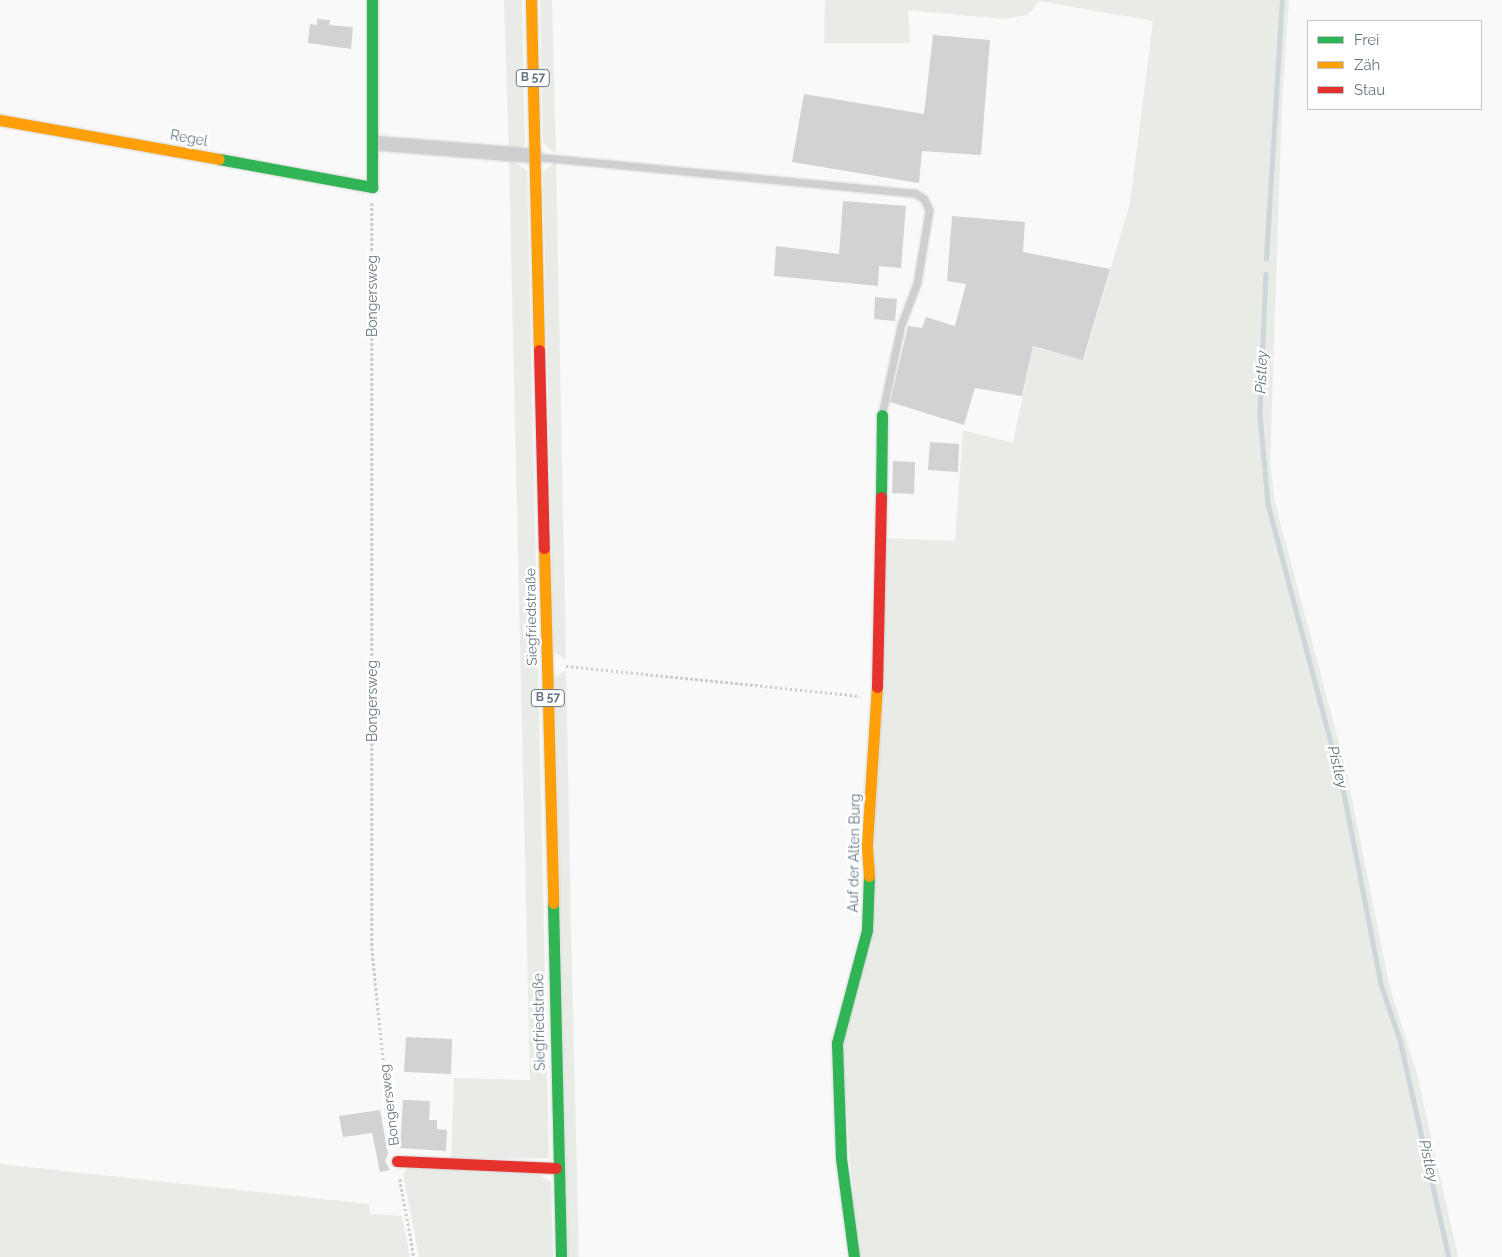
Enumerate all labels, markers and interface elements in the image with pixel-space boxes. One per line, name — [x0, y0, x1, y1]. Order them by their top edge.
legend — [1307, 20, 1482, 110]
text: Frei — [1354, 31, 1379, 49]
text: Zäh — [1354, 56, 1380, 74]
road number: B 57 — [516, 68, 550, 88]
text: Stau — [1354, 81, 1385, 99]
street label: Regel — [169, 126, 209, 150]
street label: Bongersweg — [364, 255, 380, 337]
water label: Pistley — [1252, 350, 1272, 394]
street label: Siegfriedstraße — [522, 568, 540, 666]
street label: Bongersweg — [364, 660, 380, 742]
road number: B 57 — [530, 688, 566, 708]
water label: Pistley — [1323, 744, 1351, 790]
street label: Auf der Alten Burg — [845, 793, 863, 913]
street label: Siegfriedstraße — [530, 973, 548, 1071]
street label: Bongersweg — [376, 1063, 402, 1147]
water label: Pistley — [1414, 1138, 1442, 1184]

